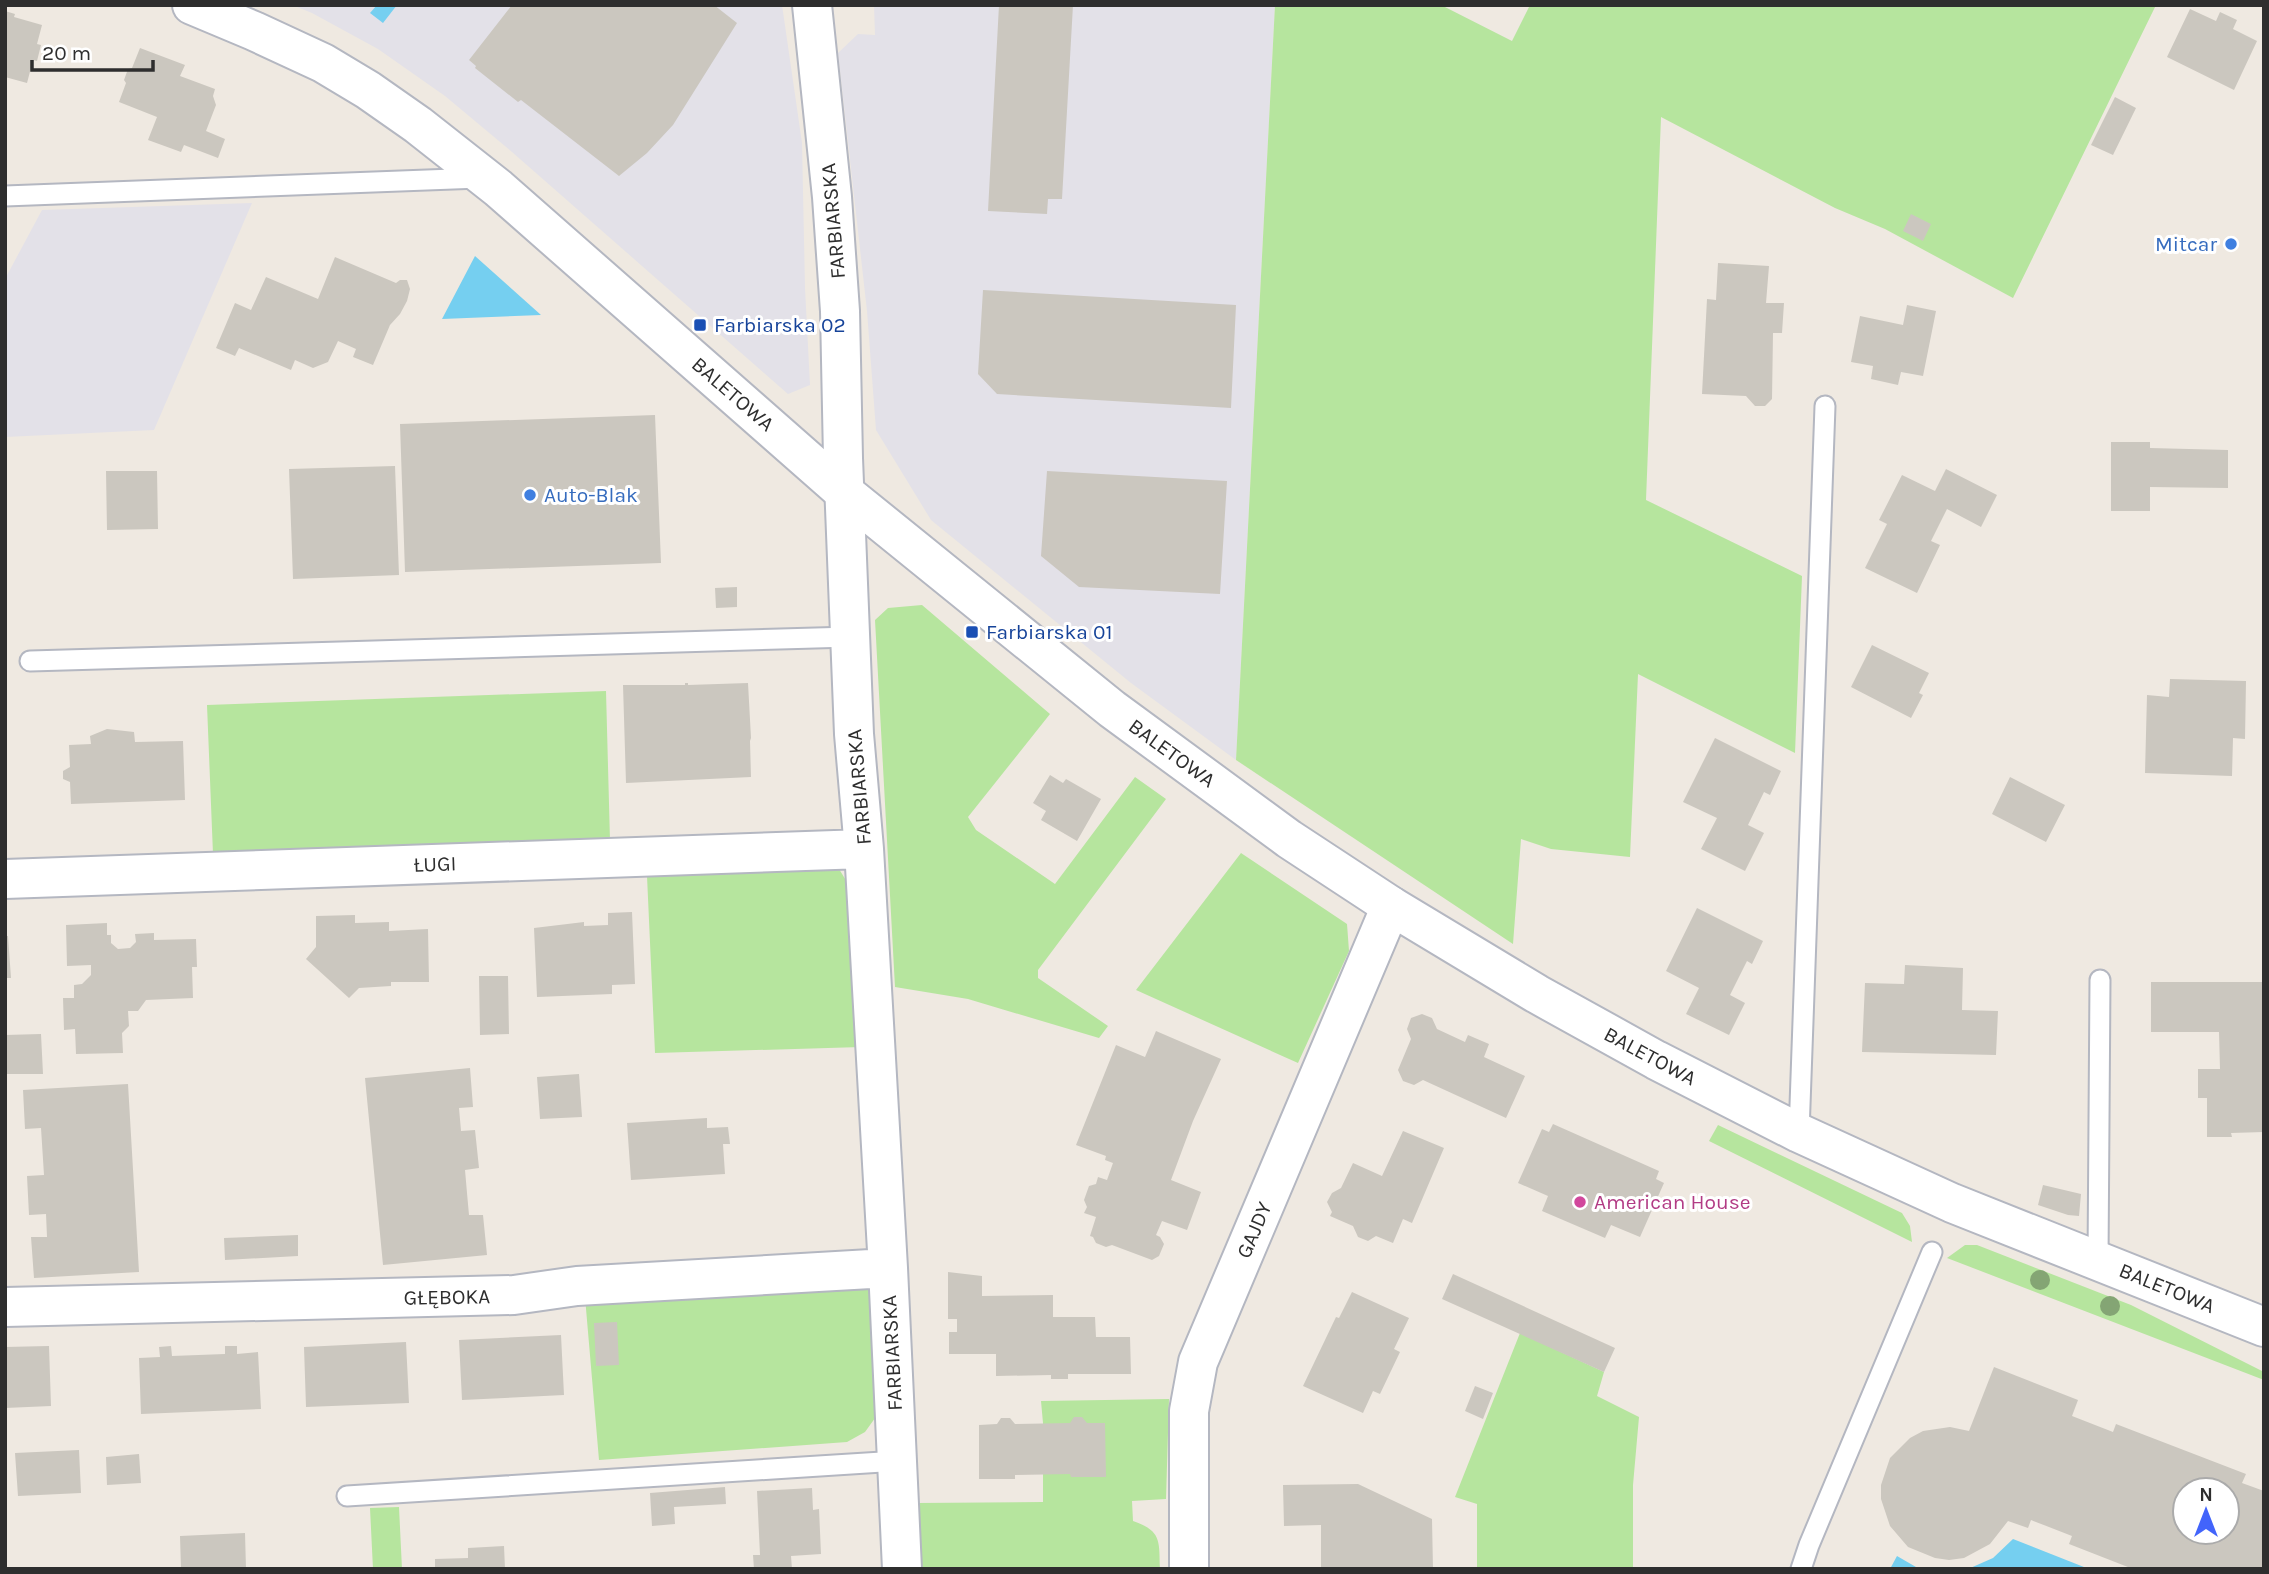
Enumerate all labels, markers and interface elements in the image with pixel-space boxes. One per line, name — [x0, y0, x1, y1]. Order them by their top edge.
scale bar — [32, 28, 152, 72]
text: 20 m — [42, 41, 91, 65]
street label: FARBIARSKA — [816, 162, 850, 280]
place label: Mitcar — [2155, 232, 2217, 256]
marker: Mitcar — [2223, 236, 2239, 252]
place label: Farbiarska 02 — [714, 313, 846, 337]
marker: Farbiarska 02 — [692, 317, 708, 333]
street label: BALETOWA — [687, 352, 779, 436]
place label: Auto-Blak — [544, 483, 638, 507]
marker: Auto-Blak — [522, 487, 538, 503]
place label: Farbiarska 01 — [986, 620, 1112, 644]
marker: Farbiarska 01 — [964, 624, 980, 640]
street label: BALETOWA — [1124, 714, 1220, 792]
street label: FARBIARSKA — [842, 728, 876, 846]
street label: ŁUGI — [413, 851, 457, 877]
street label: BALETOWA — [1600, 1022, 1700, 1090]
place label: American House — [1594, 1190, 1750, 1214]
marker: American House — [1572, 1194, 1588, 1210]
street label: GAJDY — [1231, 1198, 1277, 1262]
street label: BALETOWA — [2116, 1258, 2218, 1318]
street label: GŁĘBOKA — [404, 1284, 490, 1310]
street label: FARBIARSKA — [877, 1294, 907, 1412]
north arrow — [2171, 1476, 2241, 1546]
text: N — [2199, 1484, 2213, 1506]

